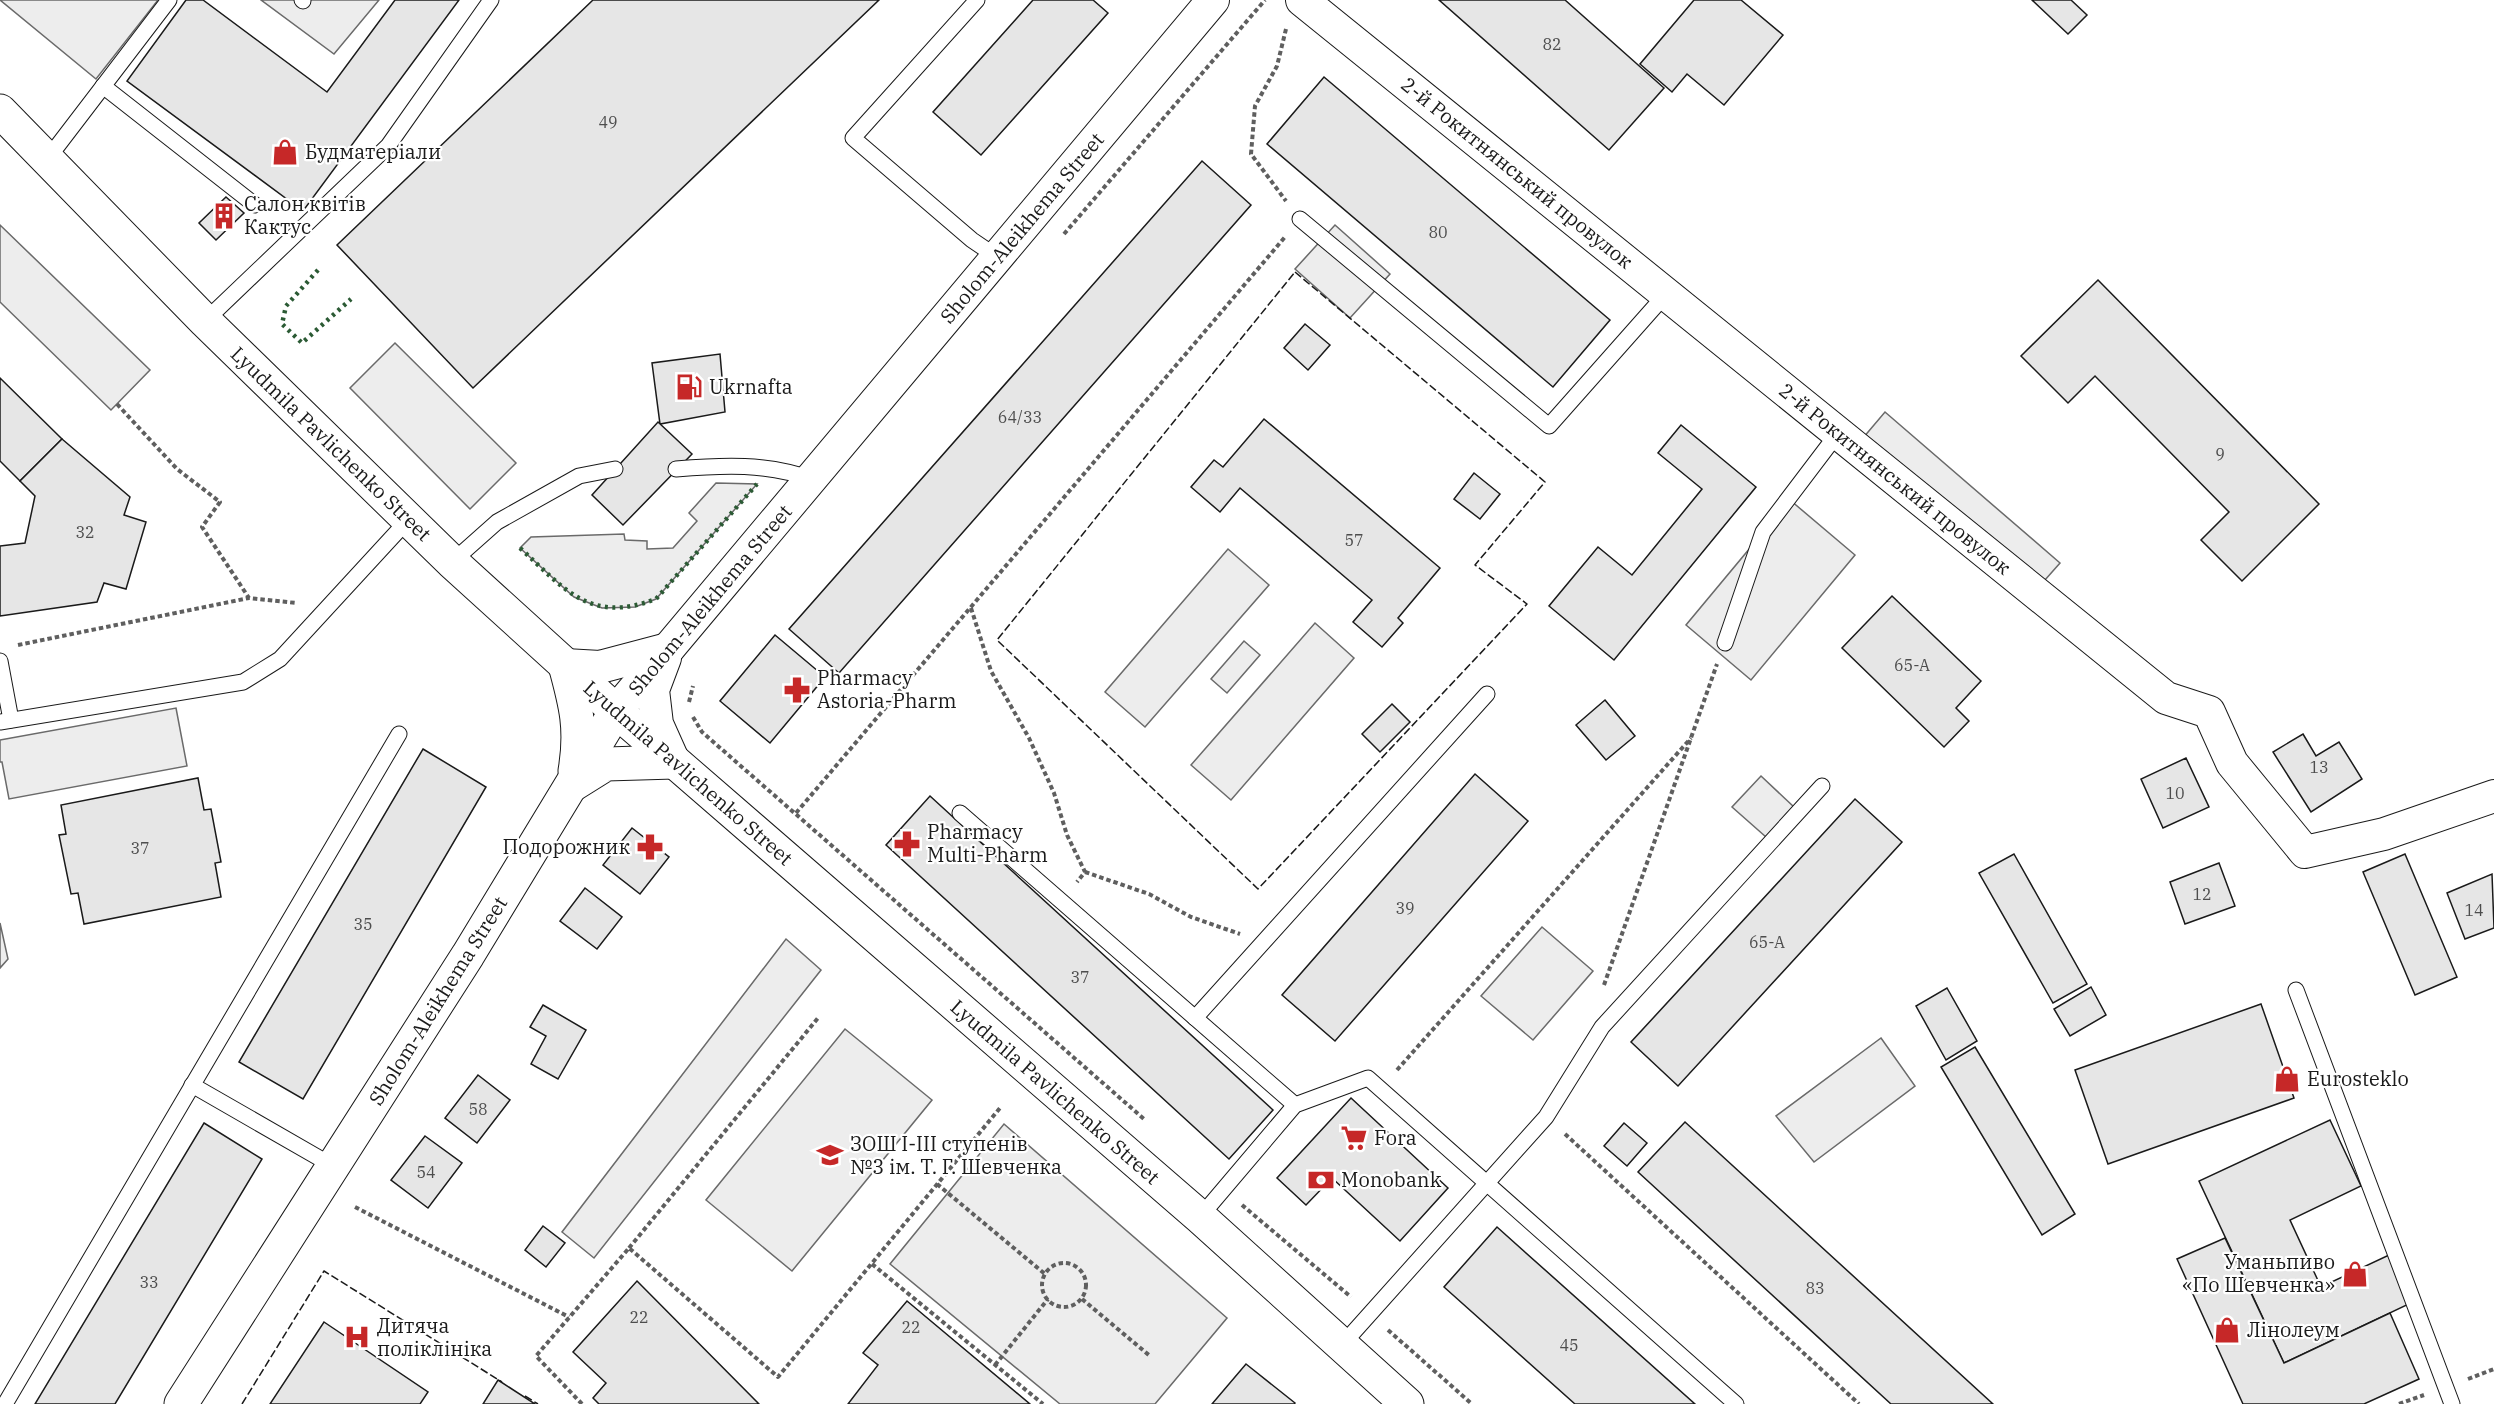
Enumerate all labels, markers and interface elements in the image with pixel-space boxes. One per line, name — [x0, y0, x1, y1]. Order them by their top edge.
house number: 82 — [1542, 34, 1562, 54]
street label: 2-й Рокитнянський провулок — [1396, 71, 1639, 275]
house number: 49 — [598, 112, 618, 132]
street label: Sholom-Aleikhema Street — [934, 127, 1110, 329]
shop icon: Будматеріали — [270, 137, 300, 167]
place label: Будматеріали — [305, 138, 441, 165]
place label: Салон квітів Кактус — [244, 190, 366, 240]
building icon: Салон квітів Кактус — [209, 201, 239, 231]
house number: 80 — [1428, 222, 1448, 242]
street label: Lyudmila Pavlichenko Street — [225, 340, 437, 547]
fuel station icon: Ukrnafta — [674, 372, 704, 402]
place label: Ukrnafta — [709, 373, 793, 400]
street label: 2-й Рокитнянський провулок — [1774, 377, 2017, 581]
house number: 64/33 — [998, 407, 1042, 427]
house number: 9 — [2215, 444, 2225, 464]
street label: Sholom-Aleikhema Street — [622, 499, 798, 701]
house number: 32 — [75, 522, 95, 542]
house number: 57 — [1344, 530, 1364, 550]
house number: 65-А — [1894, 655, 1930, 675]
place label: Pharmacy Astoria-Pharm — [817, 664, 956, 714]
street label: Lyudmila Pavlichenko Street — [578, 674, 799, 871]
pharmacy icon: Pharmacy Astoria-Pharm — [782, 675, 812, 705]
house number: 13 — [2309, 757, 2329, 777]
house number: 10 — [2165, 783, 2185, 803]
place label: Pharmacy Multi-Pharm — [927, 818, 1048, 868]
pharmacy icon: Pharmacy Multi-Pharm — [892, 829, 922, 859]
pharmacy icon: Подорожник — [635, 832, 665, 862]
place label: Подорожник — [503, 833, 630, 860]
house number: 37 — [130, 838, 150, 858]
house number: 12 — [2192, 884, 2212, 904]
street label: Sholom-Aleikhema Street — [362, 891, 513, 1110]
house number: 39 — [1395, 898, 1415, 918]
house number: 14 — [2464, 900, 2484, 920]
house number: 35 — [353, 914, 373, 934]
house number: 65-А — [1749, 932, 1785, 952]
house number: 37 — [1070, 967, 1090, 987]
street label: Lyudmila Pavlichenko Street — [945, 993, 1166, 1190]
shop icon: Eurosteklo — [2272, 1064, 2302, 1094]
place label: Eurosteklo — [2307, 1065, 2409, 1092]
house number: 58 — [468, 1099, 488, 1119]
supermarket icon: Fora — [1339, 1123, 1369, 1153]
place label: Fora — [1374, 1124, 1417, 1151]
place label: ЗОШ І-ІІІ ступенів №3 ім. Т. Г. Шевченка — [850, 1130, 1062, 1180]
school or university icon: ЗОШ І-ІІІ ступенів №3 ім. Т. Г. Шевченка — [815, 1140, 845, 1170]
house number: 54 — [416, 1162, 436, 1182]
bank icon: Monobank — [1306, 1165, 1336, 1195]
place label: Monobank — [1341, 1166, 1442, 1193]
place label: Уманьпиво «По Шевченка» — [2182, 1248, 2335, 1298]
shop icon: Уманьпиво «По Шевченка» — [2340, 1259, 2370, 1289]
house number: 33 — [139, 1272, 159, 1292]
house number: 83 — [1805, 1278, 1825, 1298]
house number: 22 — [629, 1307, 649, 1327]
place label: Дитяча поліклініка — [377, 1312, 492, 1362]
shop icon: Лінолеум — [2212, 1315, 2242, 1345]
place label: Лінолеум — [2247, 1316, 2340, 1343]
house number: 22 — [901, 1317, 921, 1337]
hospital icon: Дитяча поліклініка — [342, 1322, 372, 1352]
house number: 45 — [1559, 1335, 1579, 1355]

